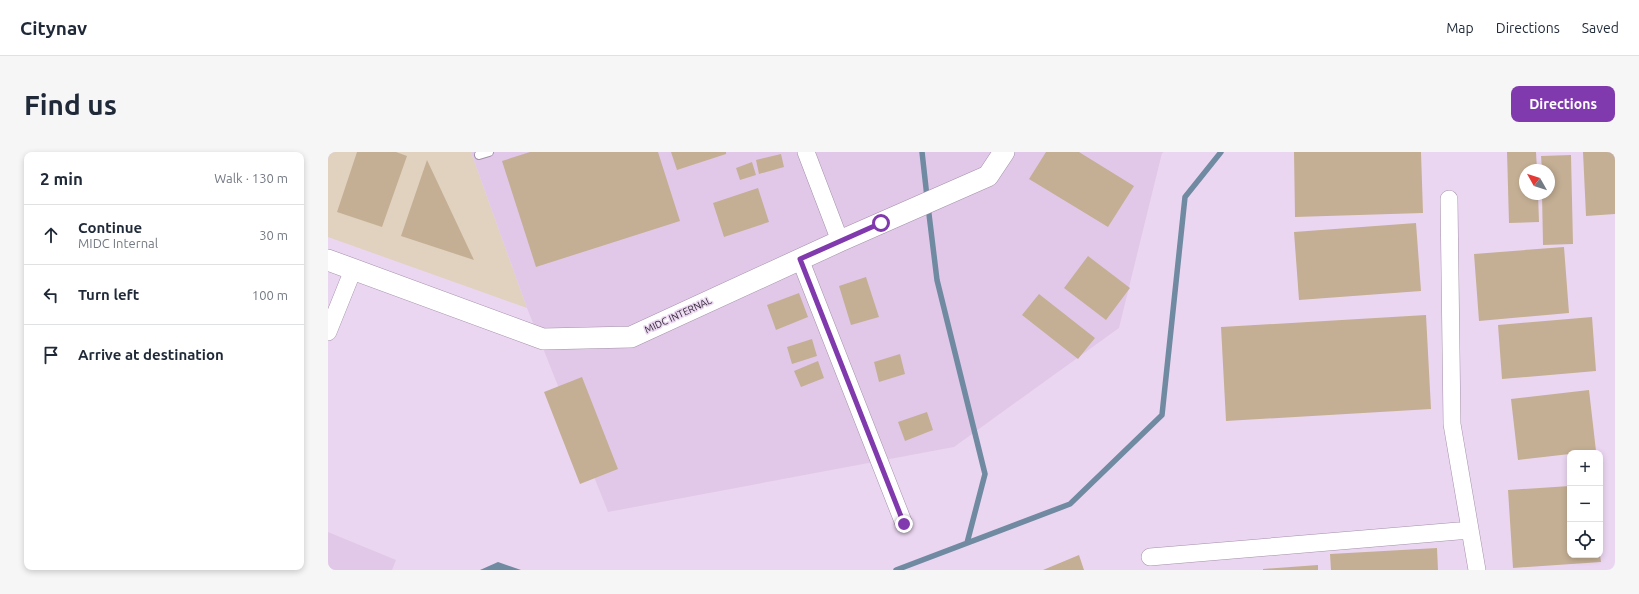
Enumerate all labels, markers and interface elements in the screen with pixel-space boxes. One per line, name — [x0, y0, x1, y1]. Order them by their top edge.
text: Citynav — [20, 17, 87, 39]
text: Map — [1446, 20, 1474, 36]
text: Directions — [1496, 20, 1560, 36]
text: Saved — [1582, 20, 1619, 36]
button: Directions — [1511, 86, 1615, 122]
text: Find us — [24, 89, 117, 120]
north arrow — [1519, 164, 1555, 200]
text: 2 min — [40, 169, 83, 188]
text: Walk · 130 m — [214, 171, 288, 185]
route start — [872, 214, 890, 232]
text: Continue — [78, 219, 142, 236]
icon: ahead — [40, 224, 62, 246]
text: 30 m — [259, 228, 288, 242]
text: MIDC Internal — [78, 236, 158, 250]
icon: left — [40, 284, 62, 306]
text: Turn left — [78, 286, 139, 303]
text: 100 m — [252, 288, 288, 302]
street label: MIDC INTERNAL — [643, 295, 713, 335]
icon: arrive — [40, 344, 62, 366]
text: Arrive at destination — [78, 346, 224, 363]
map controls — [1567, 450, 1603, 558]
button: + — [1567, 450, 1603, 486]
button: − — [1567, 486, 1603, 522]
route end — [895, 515, 913, 533]
button: locate — [1567, 522, 1603, 558]

